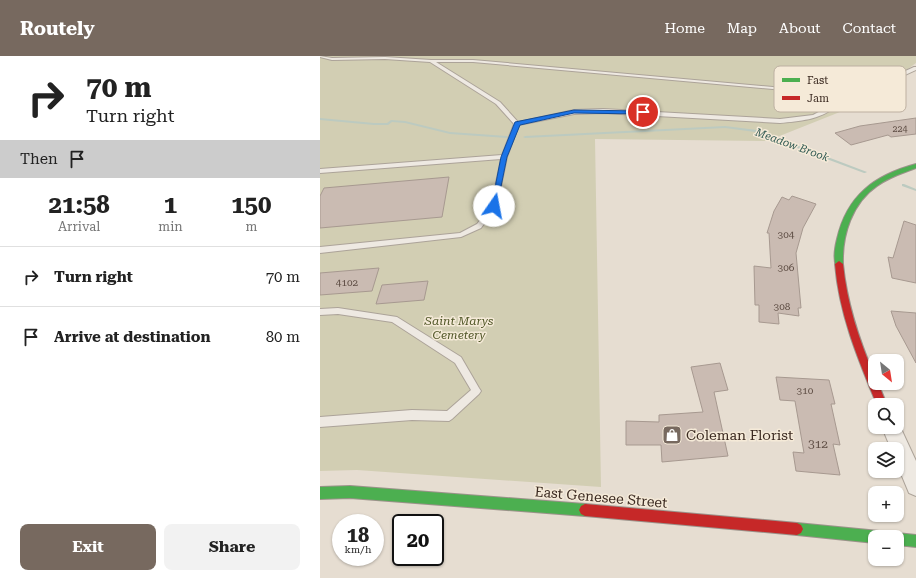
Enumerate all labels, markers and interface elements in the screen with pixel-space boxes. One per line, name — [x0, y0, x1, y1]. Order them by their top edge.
text: Routely — [20, 17, 95, 40]
text: Home — [664, 20, 705, 36]
text: Map — [727, 20, 757, 36]
text: About — [779, 20, 821, 36]
text: Contact — [843, 20, 896, 36]
legend — [774, 66, 906, 112]
text: 70 m — [86, 71, 151, 104]
icon: right — [20, 72, 72, 124]
text: Fast — [807, 74, 828, 87]
text: Jam — [807, 92, 829, 105]
pin — [626, 95, 660, 129]
icon: arrive — [632, 101, 654, 123]
text: Turn right — [86, 105, 174, 126]
house number: 224 — [892, 124, 908, 134]
water label: Meadow Brook — [753, 125, 831, 164]
icon: arrive — [66, 148, 88, 170]
text: Then — [20, 150, 58, 168]
position arrow — [473, 185, 515, 227]
text: 21:58 — [49, 191, 110, 219]
text: 1 — [164, 191, 177, 219]
text: 150 — [231, 191, 272, 219]
text: Arrival — [58, 219, 100, 234]
text: min — [158, 219, 183, 234]
text: m — [245, 219, 257, 234]
house number: 304 — [778, 229, 795, 240]
house number: 306 — [778, 262, 795, 273]
icon: right — [20, 266, 42, 288]
text: Turn right — [54, 268, 133, 286]
text: 70 m — [266, 268, 300, 286]
house number: 4102 — [336, 277, 359, 288]
house number: 308 — [774, 301, 791, 312]
park label: Saint Marys Cemetery — [424, 314, 494, 342]
icon: arrive — [20, 326, 42, 348]
text: Arrive at destination — [54, 328, 210, 346]
text: 80 m — [266, 328, 300, 346]
north arrow — [868, 354, 904, 390]
map controls — [868, 354, 904, 566]
house number: 310 — [797, 385, 814, 396]
button: search — [868, 398, 904, 434]
shop icon: Coleman Florist — [661, 424, 683, 446]
place label: Coleman Florist — [686, 427, 793, 443]
house number: 312 — [808, 437, 828, 451]
button: layers — [868, 442, 904, 478]
street label: East Genesee Street — [534, 483, 668, 511]
button: + — [868, 486, 904, 522]
speed limit sign: 20 — [392, 514, 444, 566]
text: 18 — [347, 523, 369, 547]
button: Exit — [20, 524, 156, 570]
button: Share — [164, 524, 300, 570]
button: − — [868, 530, 904, 566]
text: km/h — [345, 544, 371, 555]

